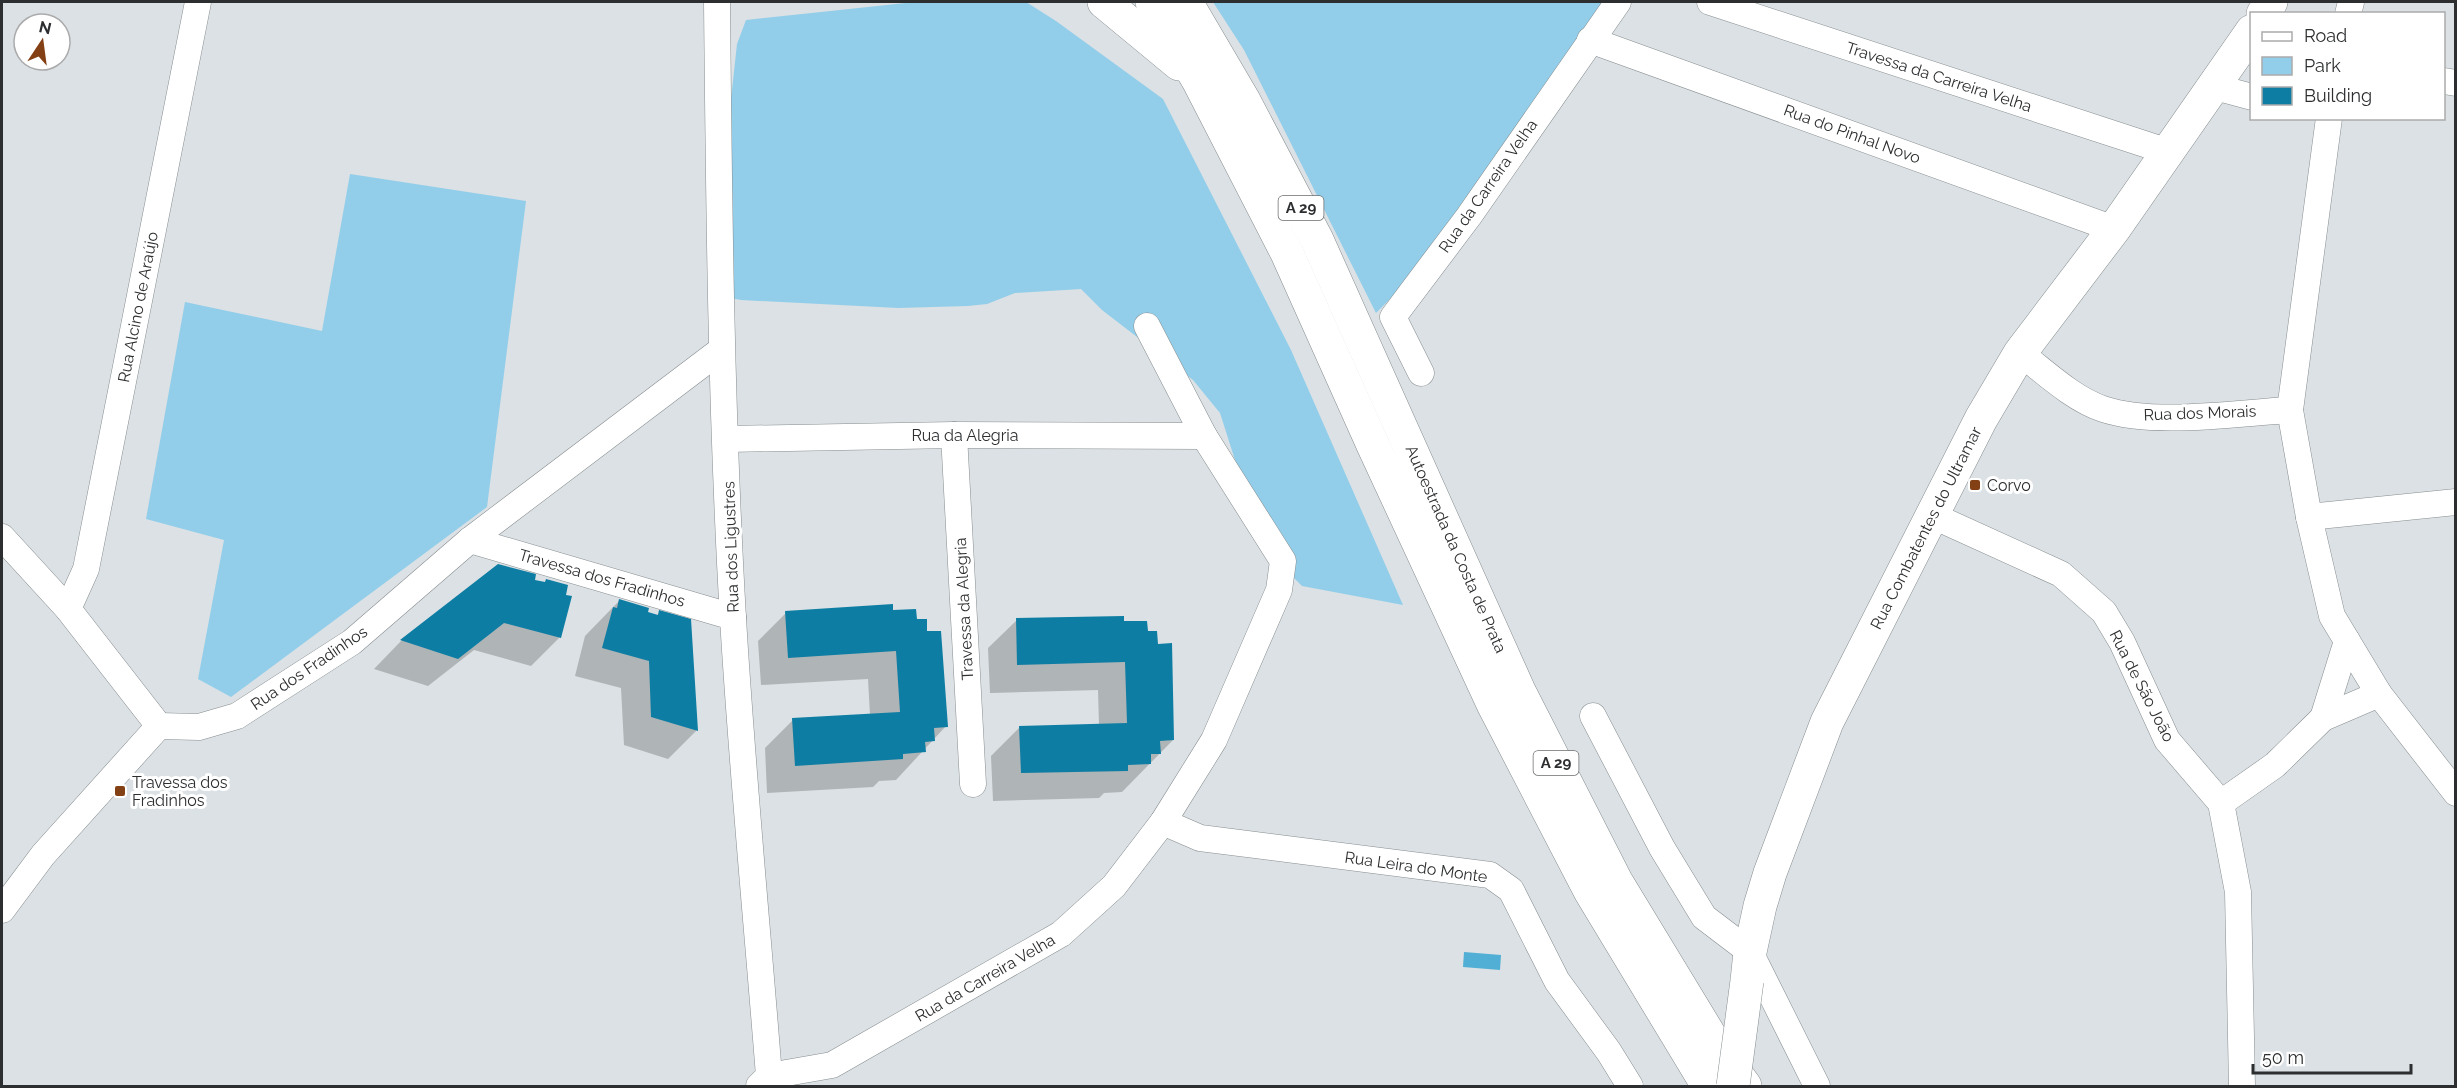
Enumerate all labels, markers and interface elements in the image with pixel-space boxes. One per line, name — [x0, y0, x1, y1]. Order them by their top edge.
north arrow — [12, 12, 72, 72]
legend — [2250, 12, 2445, 120]
text: N — [37, 17, 53, 39]
text: Road — [2304, 25, 2347, 46]
street label: Travessa da Carreira Velha — [1844, 38, 2034, 116]
text: Park — [2304, 55, 2341, 76]
text: Building — [2304, 85, 2372, 106]
street label: Rua do Pinhal Novo — [1781, 100, 1923, 168]
street label: Rua da Carreira Velha — [1435, 116, 1541, 256]
road number: A 29 — [1278, 196, 1324, 220]
street label: Rua Alcino de Araújo — [114, 230, 162, 384]
street label: Rua dos Morais — [2143, 402, 2257, 424]
street label: Rua Combatentes do Ultramar — [1866, 423, 1986, 633]
street label: Rua da Alegria — [911, 426, 1019, 445]
street label: Autoestrada da Costa de Prata — [1402, 442, 1510, 656]
place label: Corvo — [1987, 476, 2031, 495]
marker: Corvo — [1968, 478, 1982, 492]
street label: Rua dos Ligustres — [719, 481, 743, 613]
street label: Travessa da Alegria — [951, 537, 977, 681]
street label: Travessa dos Fradinhos — [517, 545, 688, 611]
street label: Rua dos Fradinhos — [247, 622, 371, 714]
street label: Rua de São João — [2106, 627, 2178, 745]
road number: A 29 — [1534, 751, 1578, 775]
place label: Travessa dos Fradinhos — [132, 773, 228, 810]
marker: Travessa dos Fradinhos — [113, 784, 127, 798]
street label: Rua Leira do Monte — [1343, 848, 1489, 886]
street label: Rua da Carreira Velha — [912, 930, 1058, 1026]
scale bar — [2253, 1037, 2410, 1075]
text: 50 m — [2262, 1047, 2304, 1068]

